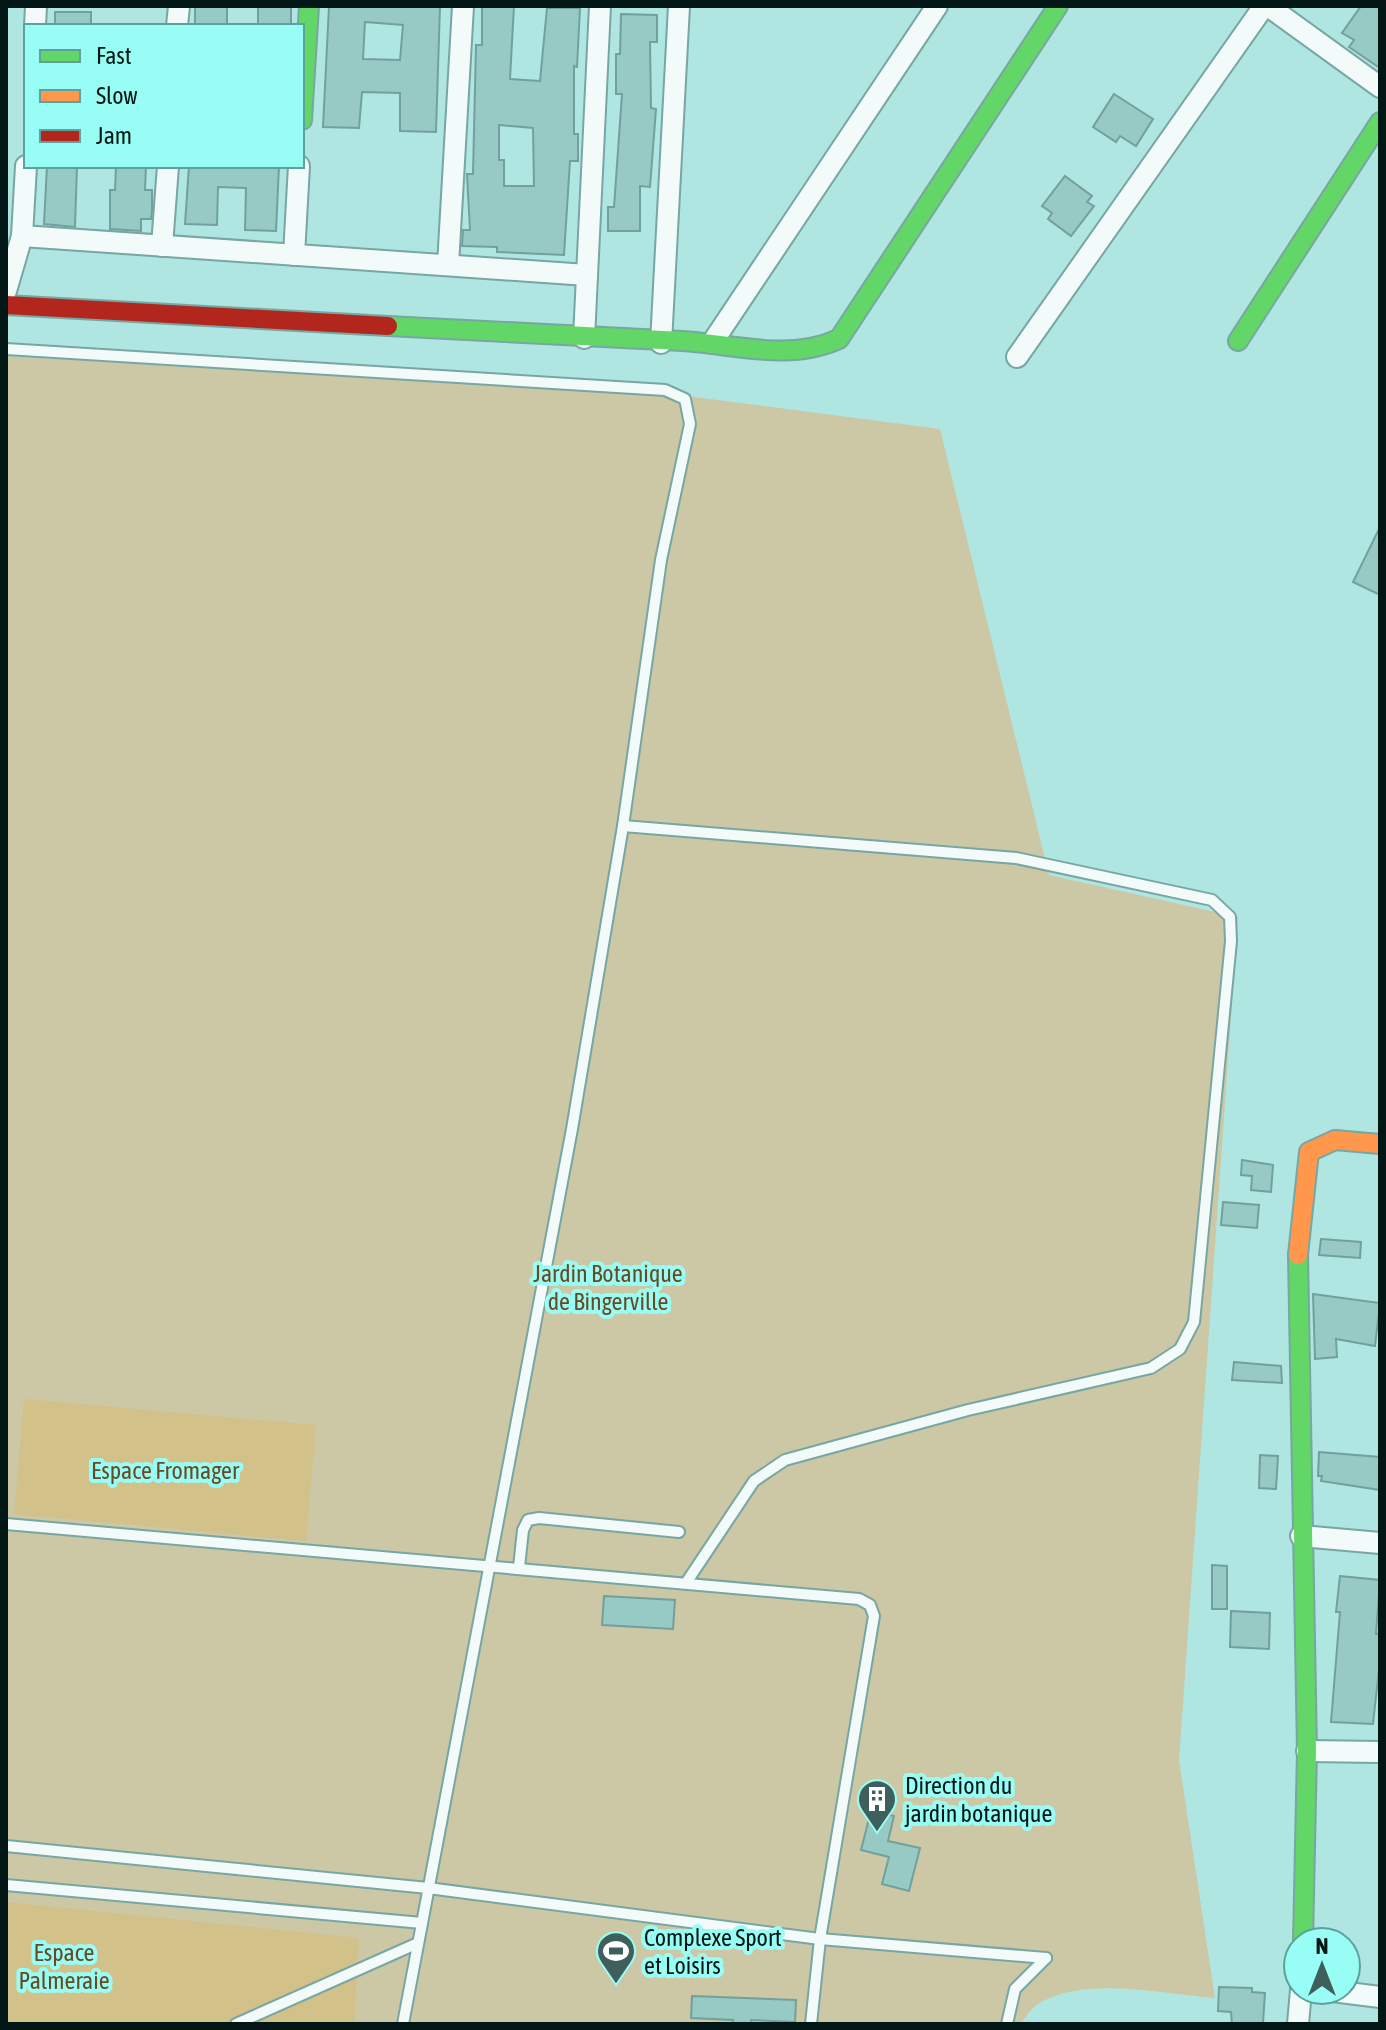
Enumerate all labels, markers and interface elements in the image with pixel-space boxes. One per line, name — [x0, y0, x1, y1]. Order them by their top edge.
legend — [24, 24, 304, 168]
text: Fast — [96, 42, 132, 69]
text: Slow — [96, 82, 138, 109]
text: Jam — [96, 122, 132, 149]
park label: Jardin Botanique de Bingerville — [533, 1260, 683, 1315]
park label: Espace Fromager — [91, 1457, 240, 1484]
place label: Direction du jardin botanique — [904, 1772, 1052, 1827]
building icon: Direction du jardin botanique — [856, 1778, 898, 1833]
place label: Complexe Sport et Loisirs — [644, 1924, 782, 1979]
north arrow — [1282, 1926, 1362, 2006]
sports icon: Complexe Sport et Loisirs — [595, 1930, 637, 1985]
text: N — [1316, 1933, 1328, 1959]
park label: Espace Palmeraie — [18, 1939, 110, 1994]

